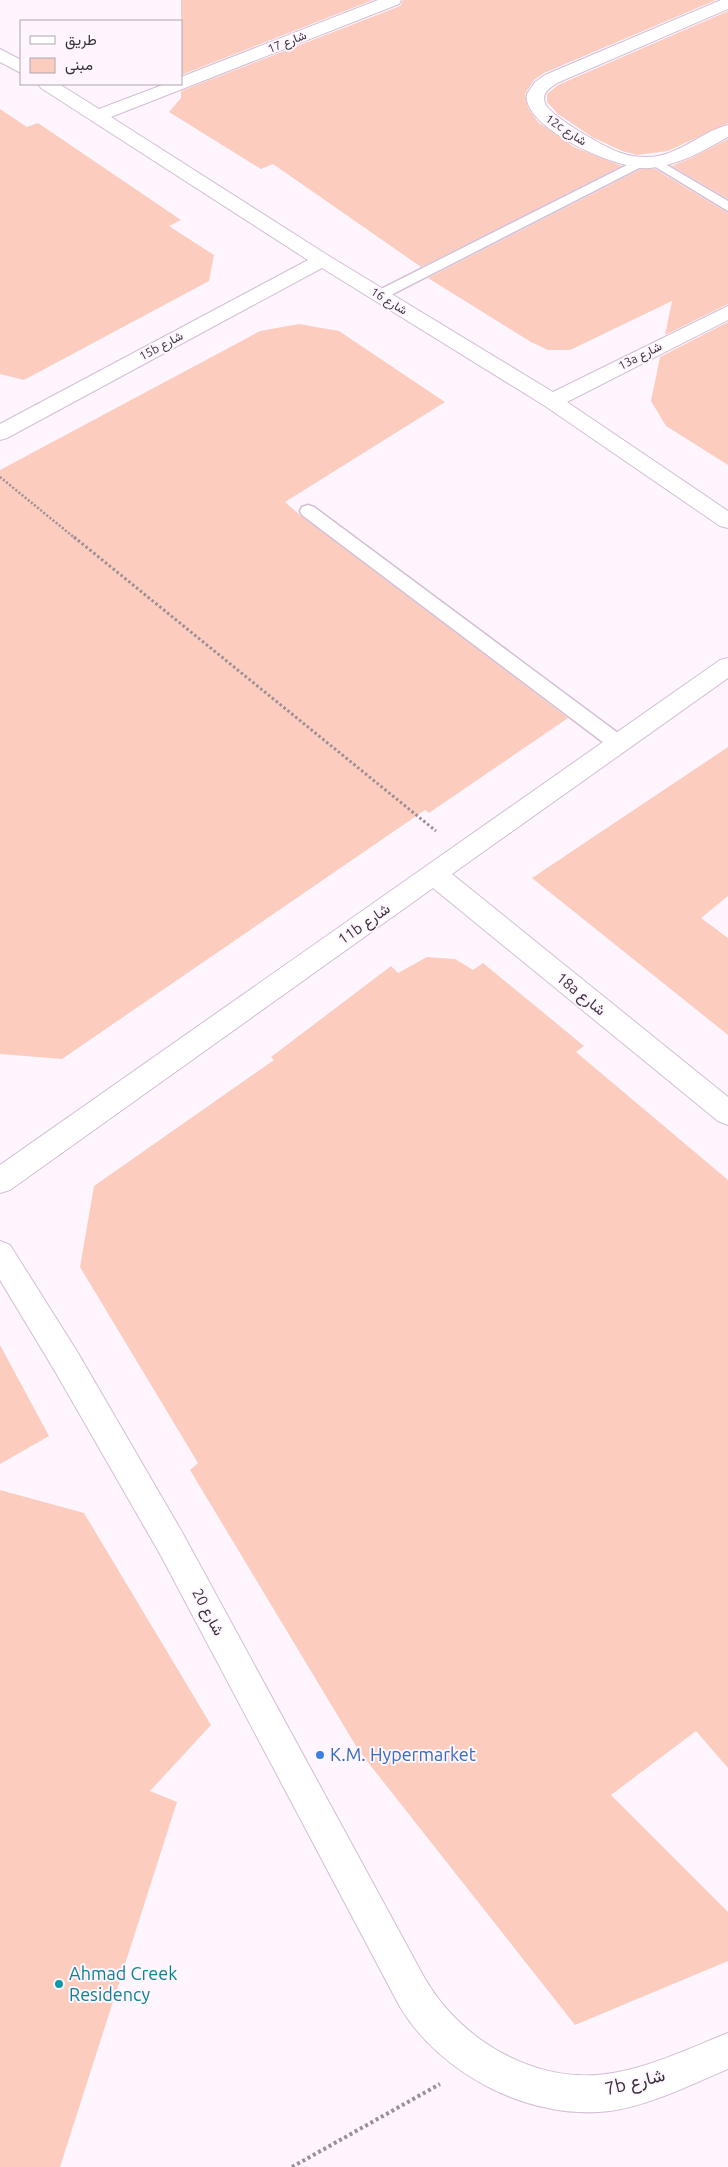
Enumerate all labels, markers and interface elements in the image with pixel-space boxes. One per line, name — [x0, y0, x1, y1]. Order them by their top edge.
legend — [20, 20, 182, 85]
street label: شارع 17 — [266, 28, 309, 58]
text: طريق — [65, 31, 97, 50]
text: مبنى — [65, 56, 93, 75]
street label: 12c شارع — [542, 112, 589, 150]
street label: شارع 16 — [367, 284, 410, 319]
street label: 15b شارع — [137, 329, 186, 365]
street label: 13a شارع — [616, 339, 665, 375]
street label: 11b شارع — [335, 900, 395, 950]
street label: 18a شارع — [551, 969, 609, 1021]
street label: شارع 20 — [186, 1585, 228, 1640]
place label: K.M. Hypermarket — [330, 1744, 476, 1764]
marker: K.M. Hypermarket — [314, 1749, 326, 1761]
place label: Ahmad Creek Residency — [69, 1963, 177, 2004]
marker: Ahmad Creek Residency — [53, 1978, 65, 1990]
street label: 7b شارع — [603, 2064, 668, 2101]

